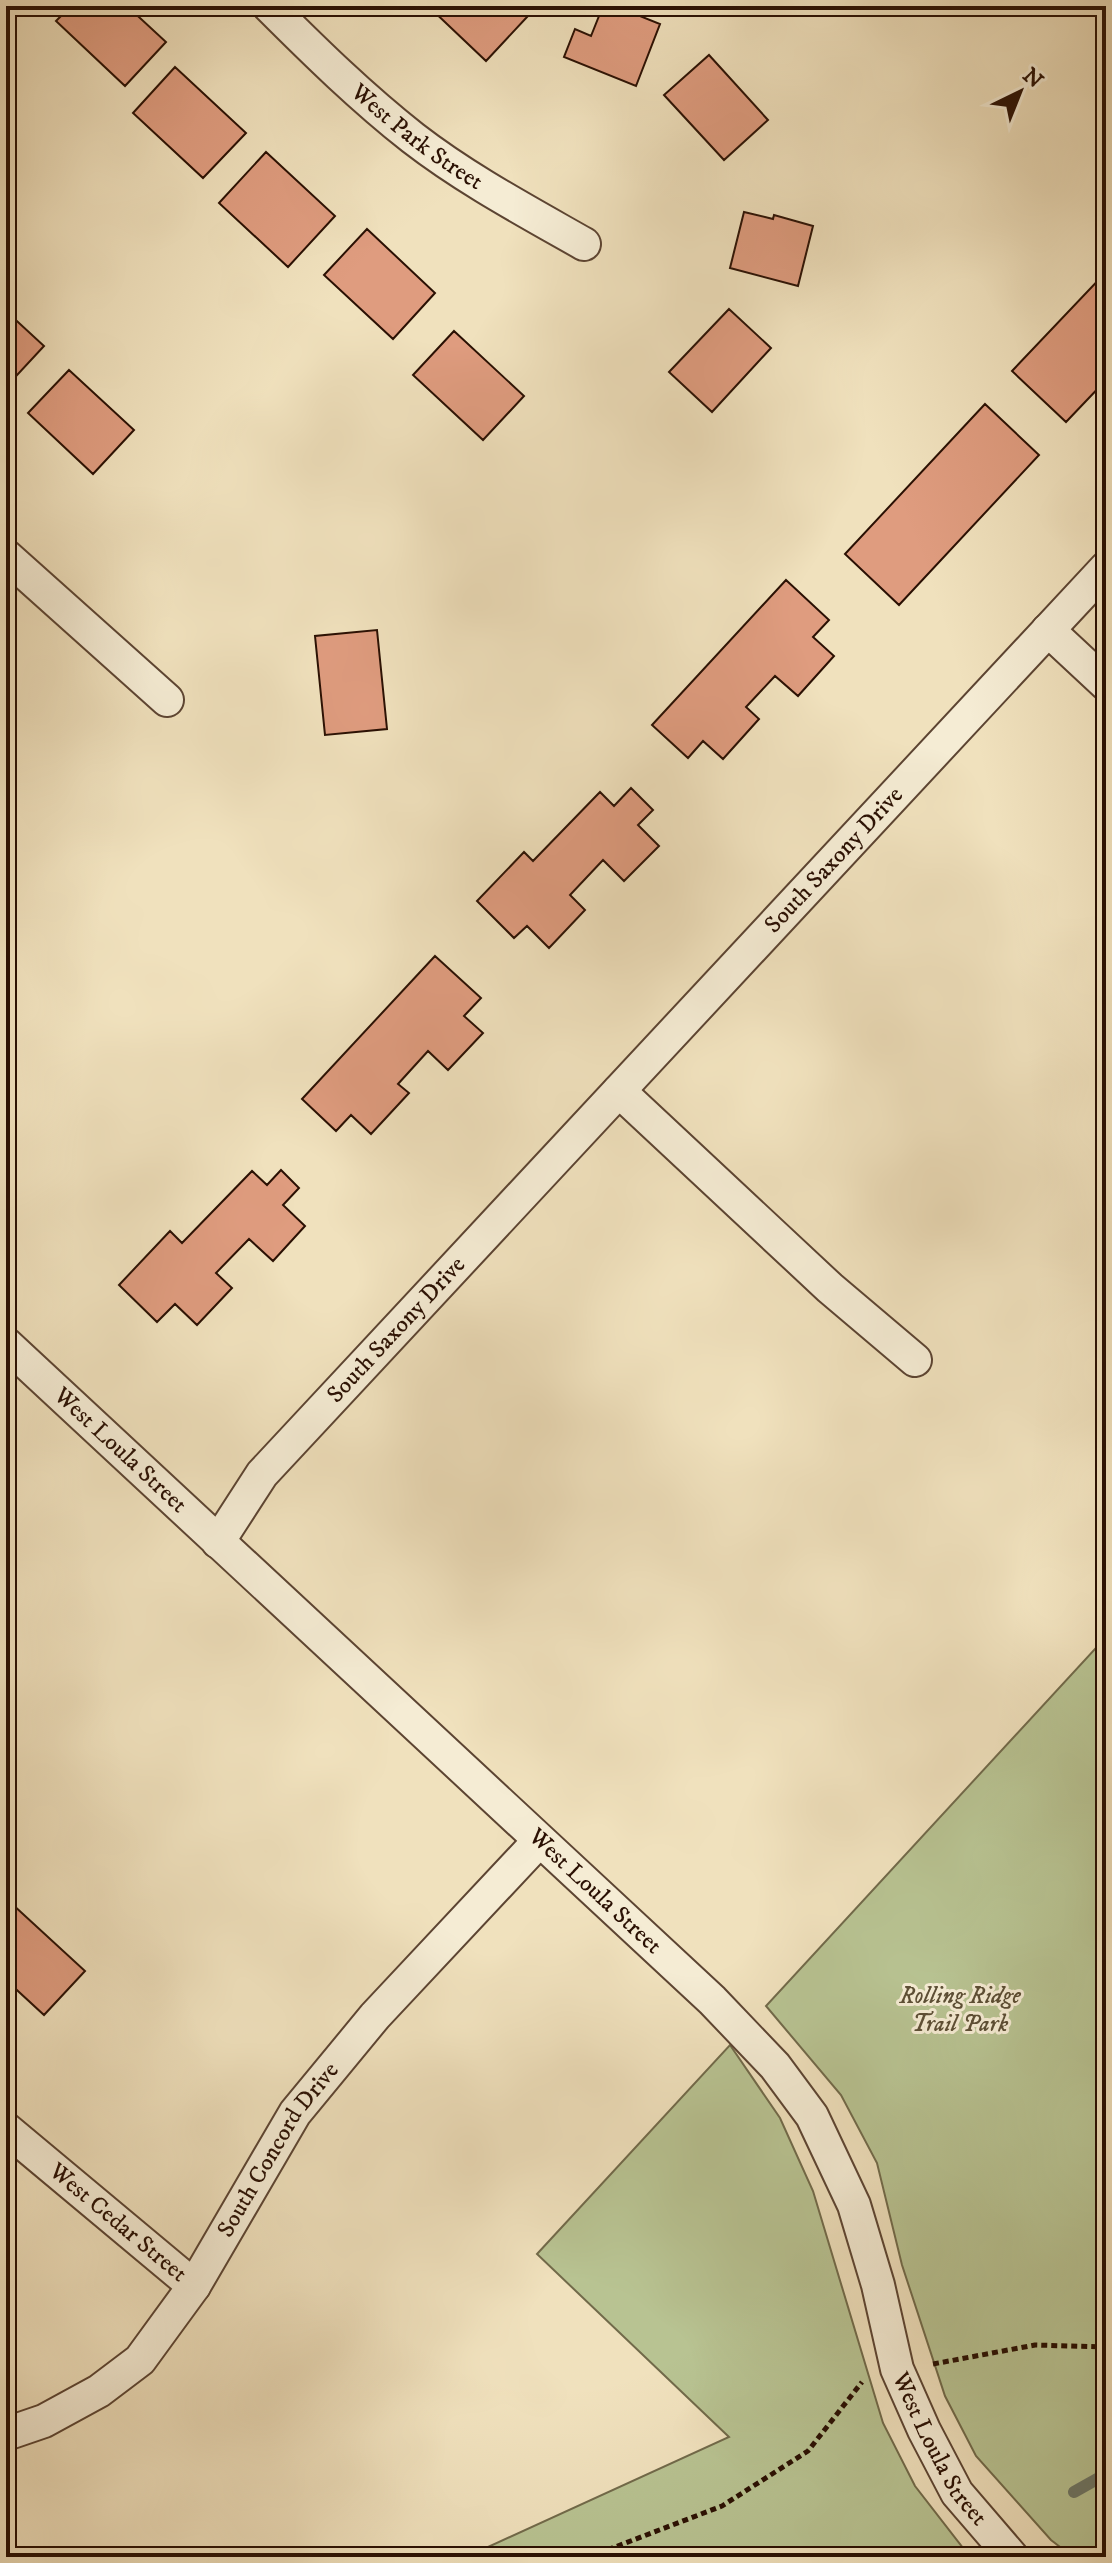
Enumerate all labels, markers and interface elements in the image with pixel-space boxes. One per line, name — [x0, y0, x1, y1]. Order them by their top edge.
north arrow — [980, 52, 1060, 132]
text: N — [1017, 62, 1048, 95]
street label: West Park Street — [344, 77, 489, 197]
street label: South Saxony Drive — [758, 780, 910, 940]
street label: South Saxony Drive — [321, 1250, 472, 1410]
street label: West Loula Street — [46, 1380, 194, 1520]
street label: West Loula Street — [521, 1821, 668, 1961]
park label: Rolling Ridge Trail Park — [898, 1981, 1021, 2039]
street label: South Concord Drive — [211, 2056, 346, 2243]
street label: West Cedar Street — [42, 2156, 193, 2289]
street label: West Loula Street — [885, 2367, 994, 2532]

